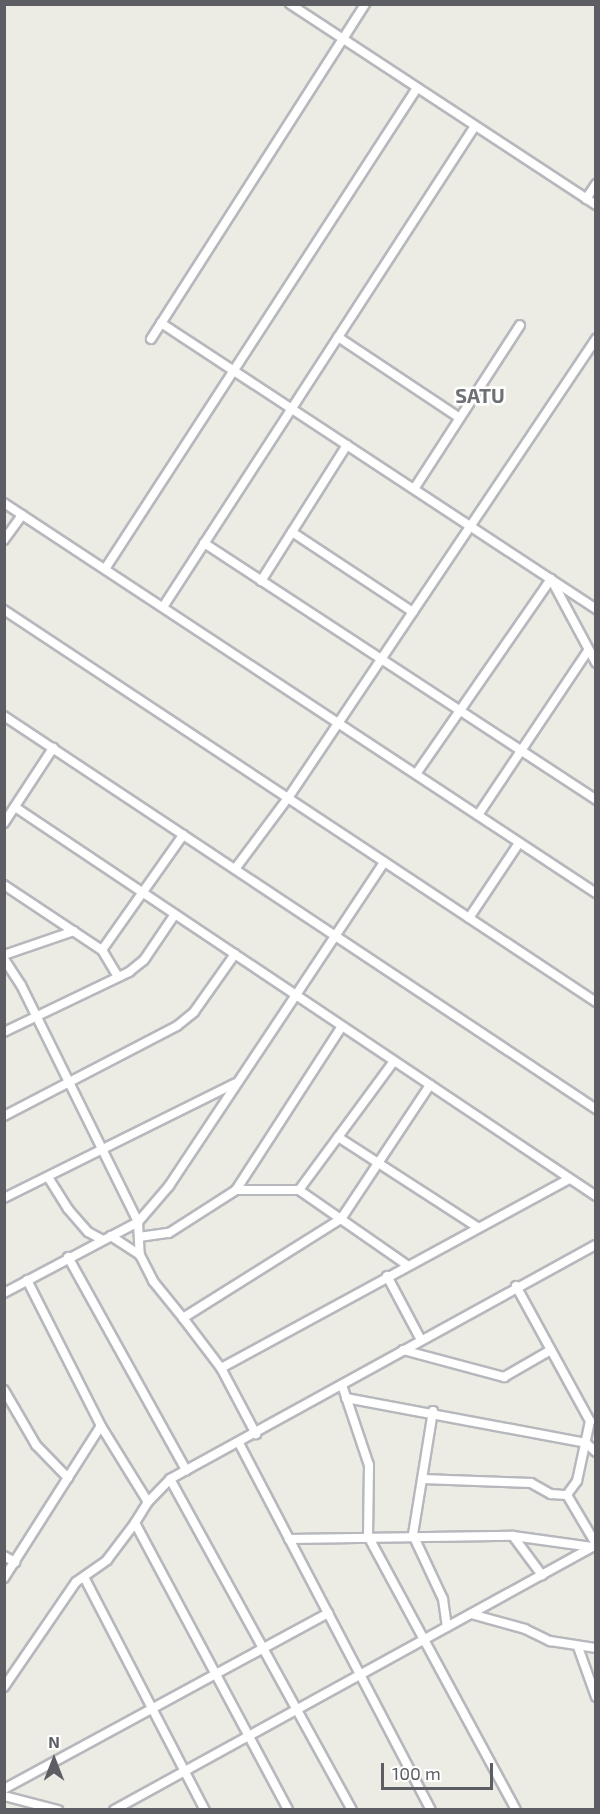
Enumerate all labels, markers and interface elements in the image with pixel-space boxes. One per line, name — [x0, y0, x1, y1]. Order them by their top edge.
district label: SATU — [455, 383, 505, 407]
north arrow — [24, 1730, 84, 1790]
text: N — [48, 1732, 60, 1751]
scale bar — [384, 1751, 496, 1789]
text: 100 m — [392, 1762, 441, 1784]

